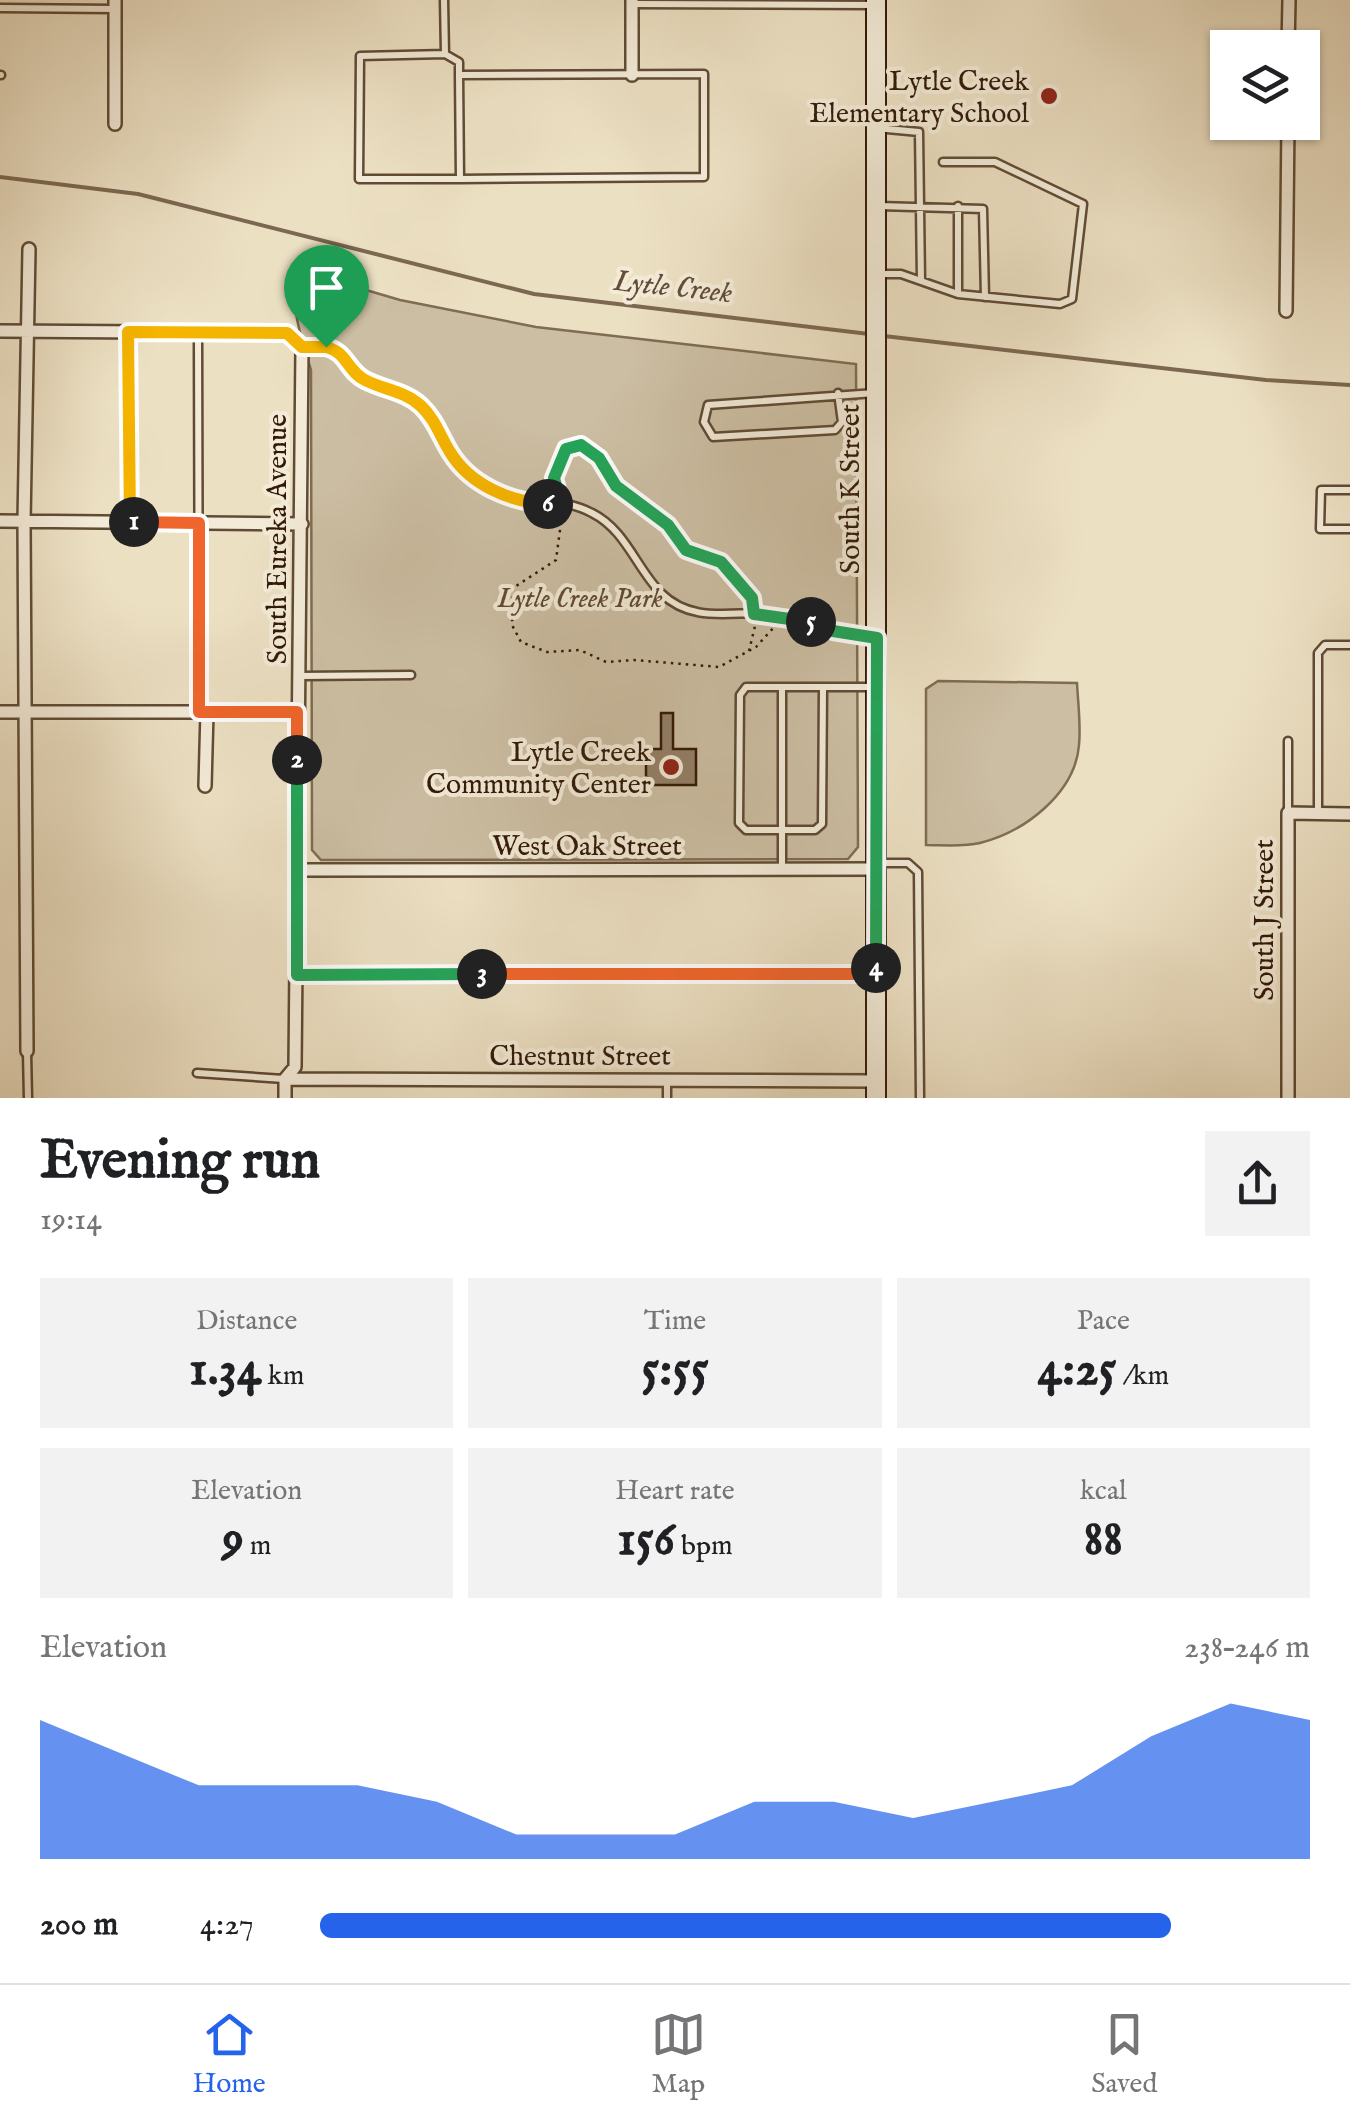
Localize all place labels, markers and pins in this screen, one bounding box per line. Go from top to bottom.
place label: Lytle Creek Elementary School [809,65,1030,132]
marker: Lytle Creek Elementary School [1038,85,1060,107]
pin [284,245,369,348]
pin: 6 [523,479,573,529]
pin: 1 [109,497,159,547]
pin: 5 [786,597,836,647]
pin: 2 [272,735,322,785]
place label: Lytle Creek Community Center [426,736,652,803]
marker: Lytle Creek Community Center [660,756,682,778]
pin: 4 [851,943,901,993]
pin: 3 [457,949,507,999]

